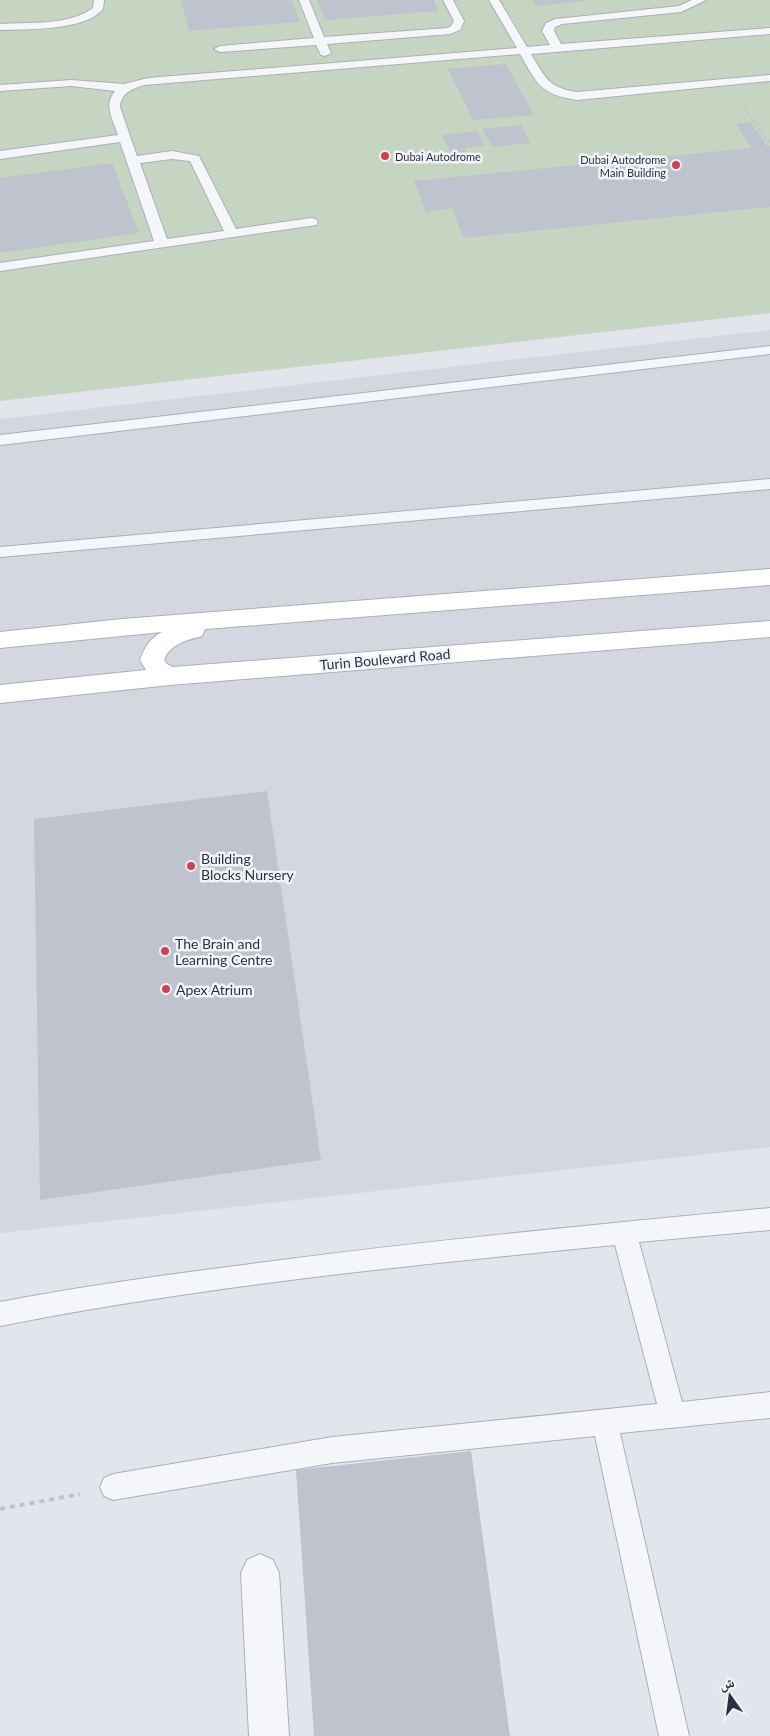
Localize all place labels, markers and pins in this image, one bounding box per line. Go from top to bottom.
marker: Dubai Autodrome [379,150,391,162]
place label: Dubai Autodrome [395,150,481,163]
place label: Dubai Autodrome Main Building [580,153,666,179]
marker: Dubai Autodrome Main Building [670,159,682,171]
place label: Building Blocks Nursery [201,850,295,883]
marker: Building Blocks Nursery [185,860,197,872]
place label: The Brain and Learning Centre [175,935,273,968]
marker: The Brain and Learning Centre [159,945,171,957]
place label: Apex Atrium [176,981,253,998]
marker: Apex Atrium [160,983,172,995]

